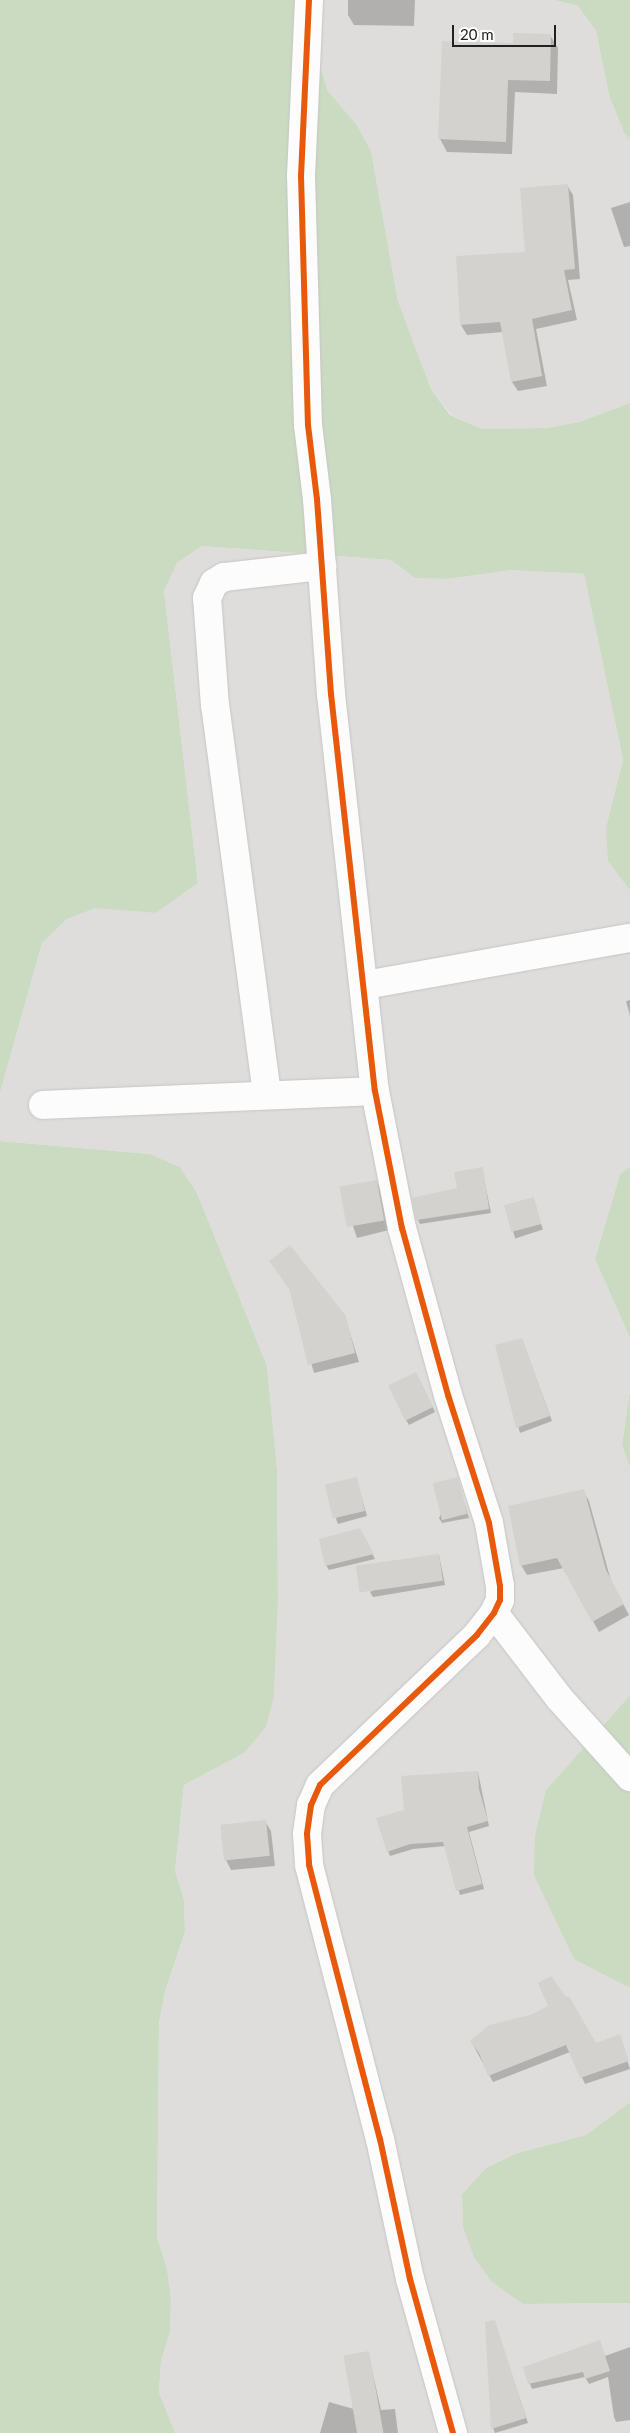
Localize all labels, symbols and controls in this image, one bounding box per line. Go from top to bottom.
scale bar [455,15,559,47]
text: 20 m [460,25,494,43]

